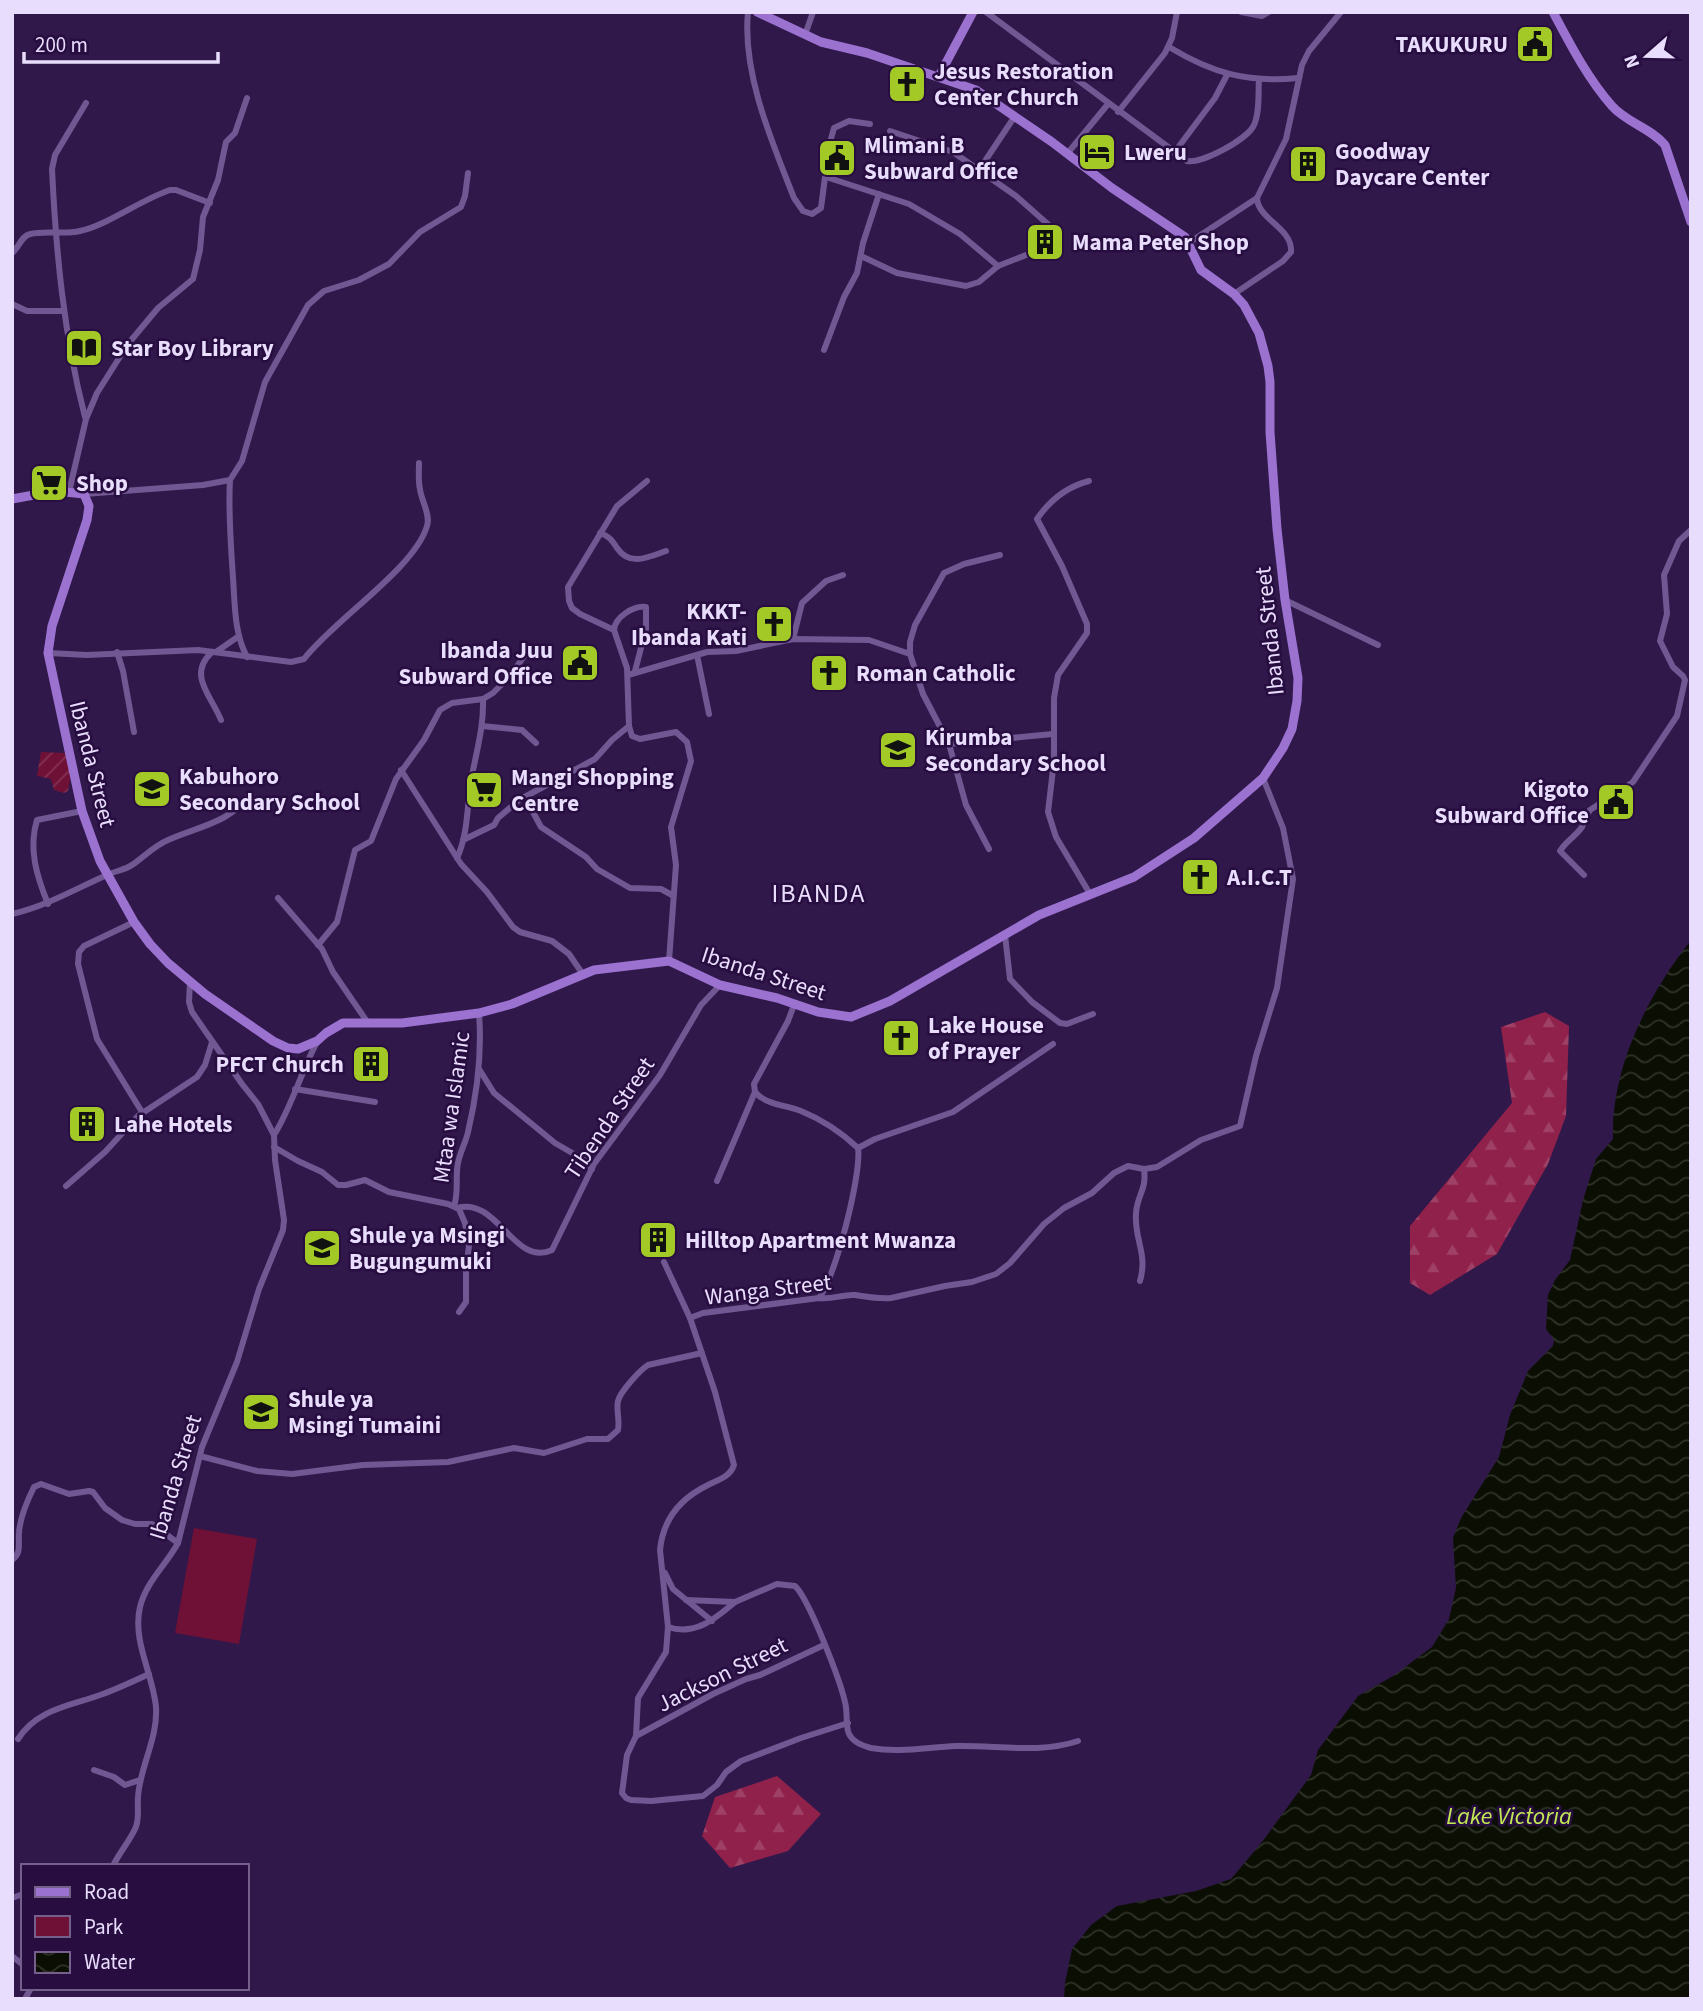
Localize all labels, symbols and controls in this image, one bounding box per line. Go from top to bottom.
scale bar [24,21,219,65]
north arrow [1612,21,1682,91]
public building icon: TAKUKURU [1514,23,1556,65]
place label: TAKUKURU [1396,28,1508,61]
text: 200 m [35,30,88,60]
text: N [1618,51,1647,72]
place label: Jesus Restoration Center Church [934,55,1114,114]
church icon: Jesus Restoration Center Church [886,63,928,105]
place label: Mlimani B Subward Office [864,129,1019,188]
hotel icon: Lweru [1076,131,1118,173]
place label: Goodway Daycare Center [1335,135,1490,194]
place label: Lweru [1124,136,1187,169]
public building icon: Mlimani B Subward Office [816,137,858,179]
building icon: Goodway Daycare Center [1287,143,1329,185]
building icon: Mama Peter Shop [1024,221,1066,263]
place label: Mama Peter Shop [1072,226,1249,259]
library icon: Star Boy Library [63,327,105,369]
place label: Star Boy Library [111,332,274,365]
supermarket icon: Shop [28,462,70,504]
place label: Shop [76,467,128,500]
street label: Ibanda Street [1246,565,1293,697]
place label: KKKT- Ibanda Kati [631,595,747,654]
church icon: KKKT- Ibanda Kati [753,603,795,645]
place label: Ibanda Juu Subward Office [398,634,553,693]
public building icon: Ibanda Juu Subward Office [559,642,601,684]
church icon: Roman Catholic [808,652,850,694]
place label: Roman Catholic [856,657,1016,690]
street label: Ibanda Street [61,697,124,831]
place label: Kirumba Secondary School [925,721,1106,780]
school or university icon: Kirumba Secondary School [877,729,919,771]
place label: Kabuhoro Secondary School [179,760,360,819]
place label: Mangi Shopping Centre [511,761,674,820]
school or university icon: Kabuhoro Secondary School [131,768,173,810]
supermarket icon: Mangi Shopping Centre [463,769,505,811]
place label: Kigoto Subward Office [1434,773,1589,832]
public building icon: Kigoto Subward Office [1595,781,1637,823]
church icon: A.I.C.T [1179,856,1221,898]
place label: A.I.C.T [1226,861,1292,894]
district label: IBANDA [772,875,866,912]
street label: Ibanda Street [697,938,831,1009]
place label: Lake House of Prayer [928,1009,1044,1068]
church icon: Lake House of Prayer [880,1017,922,1059]
street label: Mtaa wa Islamic [425,1029,478,1185]
building icon: PFCT Church [350,1043,392,1085]
place label: PFCT Church [216,1048,344,1081]
street label: Tibenda Street [556,1050,663,1186]
building icon: Lahe Hotels [66,1103,108,1145]
place label: Lahe Hotels [114,1108,232,1141]
place label: Shule ya Msingi Bugungumuki [349,1219,505,1278]
building icon: Hilltop Apartment Mwanza [637,1219,679,1261]
place label: Hilltop Apartment Mwanza [685,1224,956,1257]
school or university icon: Shule ya Msingi Bugungumuki [301,1227,343,1269]
street label: Wanga Street [703,1265,833,1314]
place label: Shule ya Msingi Tumaini [288,1383,441,1442]
school or university icon: Shule ya Msingi Tumaini [240,1391,282,1433]
street label: Ibanda Street [141,1410,210,1544]
street label: Jackson Street [651,1629,793,1720]
water label: Lake Victoria [1446,1799,1572,1834]
legend [21,1864,248,1990]
text: Road [84,1877,129,1907]
text: Park [84,1912,124,1942]
text: Water [84,1947,136,1977]

